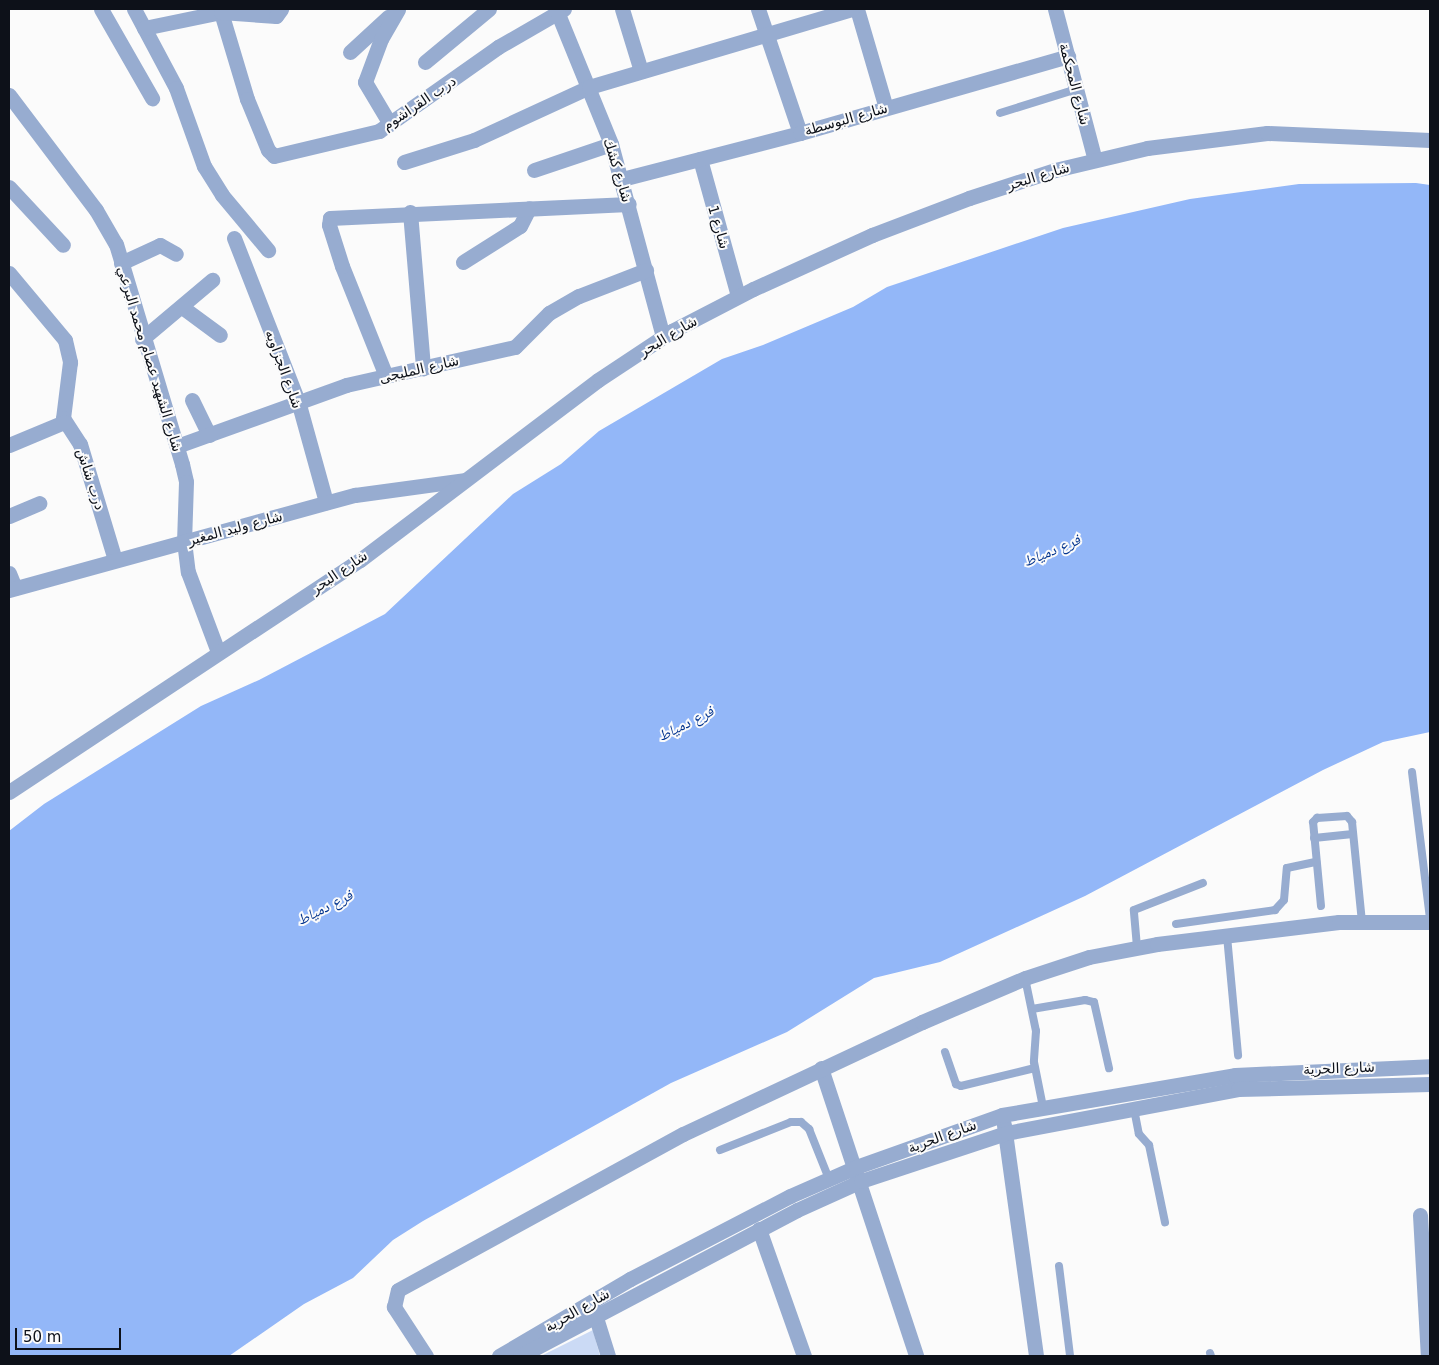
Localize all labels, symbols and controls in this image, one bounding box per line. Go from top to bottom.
street label: شارع المحكمة [1056,41,1094,127]
street label: درب القراشوم [379,72,459,134]
street label: شارع البوسطة [802,99,890,139]
street label: شارع كشك [600,136,636,204]
street label: شارع البحر [1005,159,1071,193]
street label: شارع 1 [705,203,733,251]
street label: شارع الشهيد عصام محمد البرعي [114,264,186,454]
street label: شارع البحر [636,312,700,360]
street label: شارع الجزاويه [262,327,306,411]
street label: شارع المليجى [377,352,461,386]
street label: درب شاش [73,446,109,512]
street label: شارع وليد المغير [186,507,284,549]
water label: فرع دمياط [1021,531,1083,571]
street label: شارع البحر [307,547,371,597]
water label: فرع دمياط [655,702,717,746]
water label: فرع دمياط [294,886,356,930]
street label: شارع الحرية [1303,1058,1375,1078]
street label: شارع الحرية [905,1116,979,1156]
street label: شارع الحرية [542,1285,612,1335]
scale bar [18,1318,124,1350]
text: 50 m [23,1328,61,1346]

